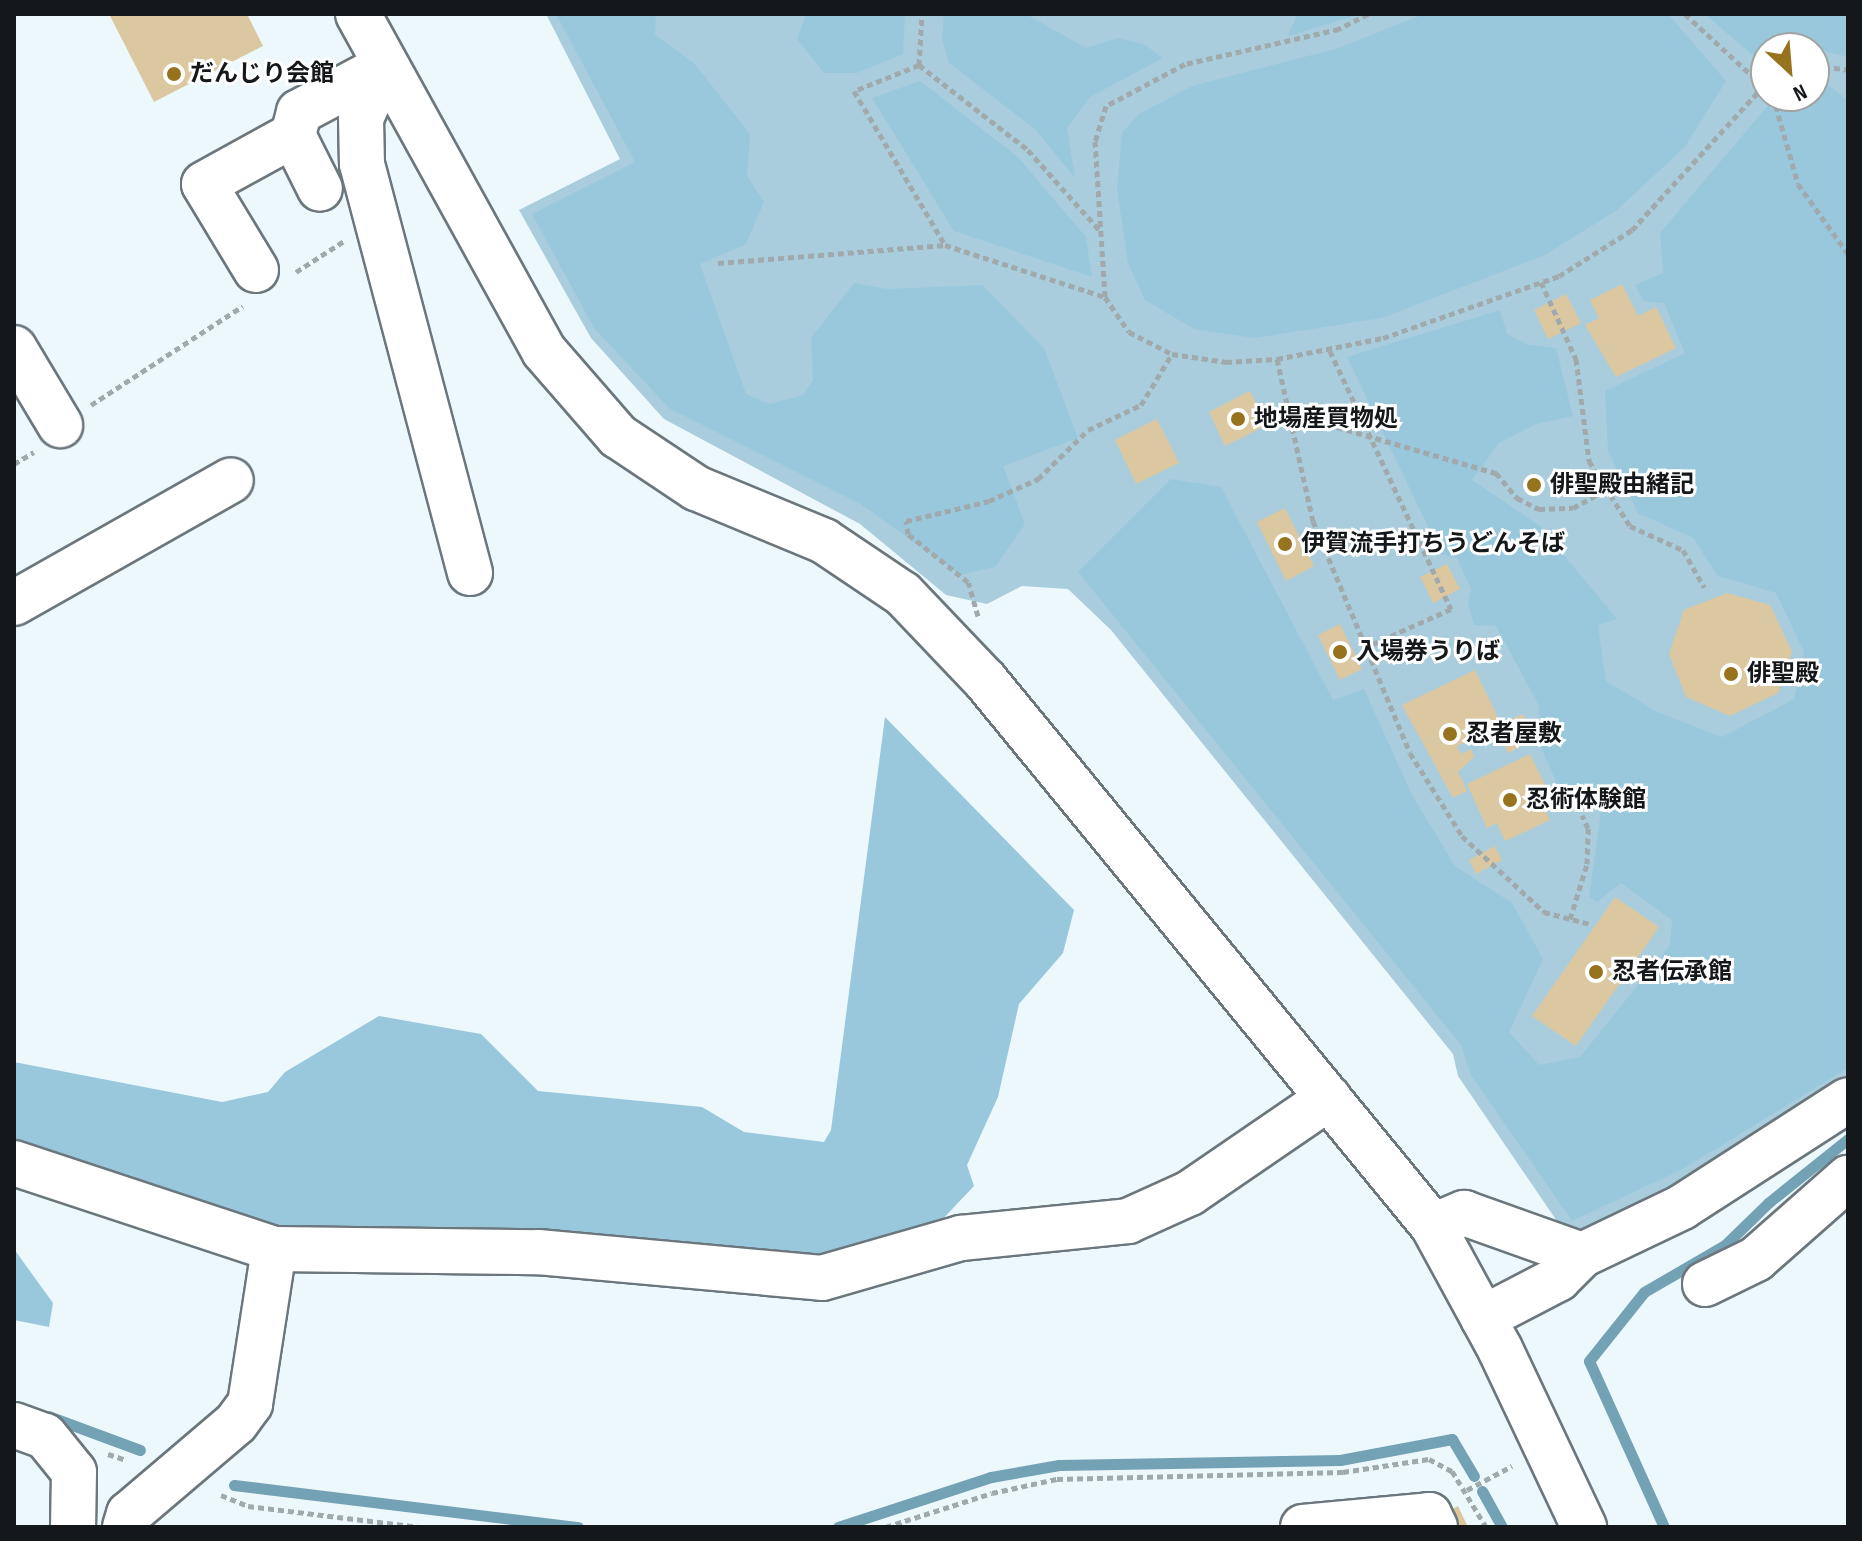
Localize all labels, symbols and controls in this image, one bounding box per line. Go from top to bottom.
north arrow [1750,32,1830,112]
place label: だんじり会館 [190,60,334,88]
marker: だんじり会館 [165,65,183,83]
text: N [1789,78,1811,107]
place label: 地場産買物処 [1254,405,1398,433]
marker: 地場産買物処 [1229,410,1247,428]
place label: 俳聖殿由緒記 [1550,471,1694,499]
marker: 俳聖殿由緒記 [1525,476,1543,494]
place label: 伊賀流手打ちうどんそば [1301,530,1565,558]
marker: 伊賀流手打ちうどんそば [1276,535,1294,553]
place label: 入場券うりば [1356,638,1500,666]
marker: 入場券うりば [1331,643,1349,661]
place label: 俳聖殿 [1747,660,1819,688]
marker: 俳聖殿 [1722,665,1740,683]
place label: 忍者屋敷 [1466,720,1562,748]
marker: 忍者屋敷 [1441,725,1459,743]
place label: 忍術体験館 [1526,786,1646,814]
marker: 忍術体験館 [1501,791,1519,809]
place label: 忍者伝承館 [1612,958,1732,986]
marker: 忍者伝承館 [1587,963,1605,981]

